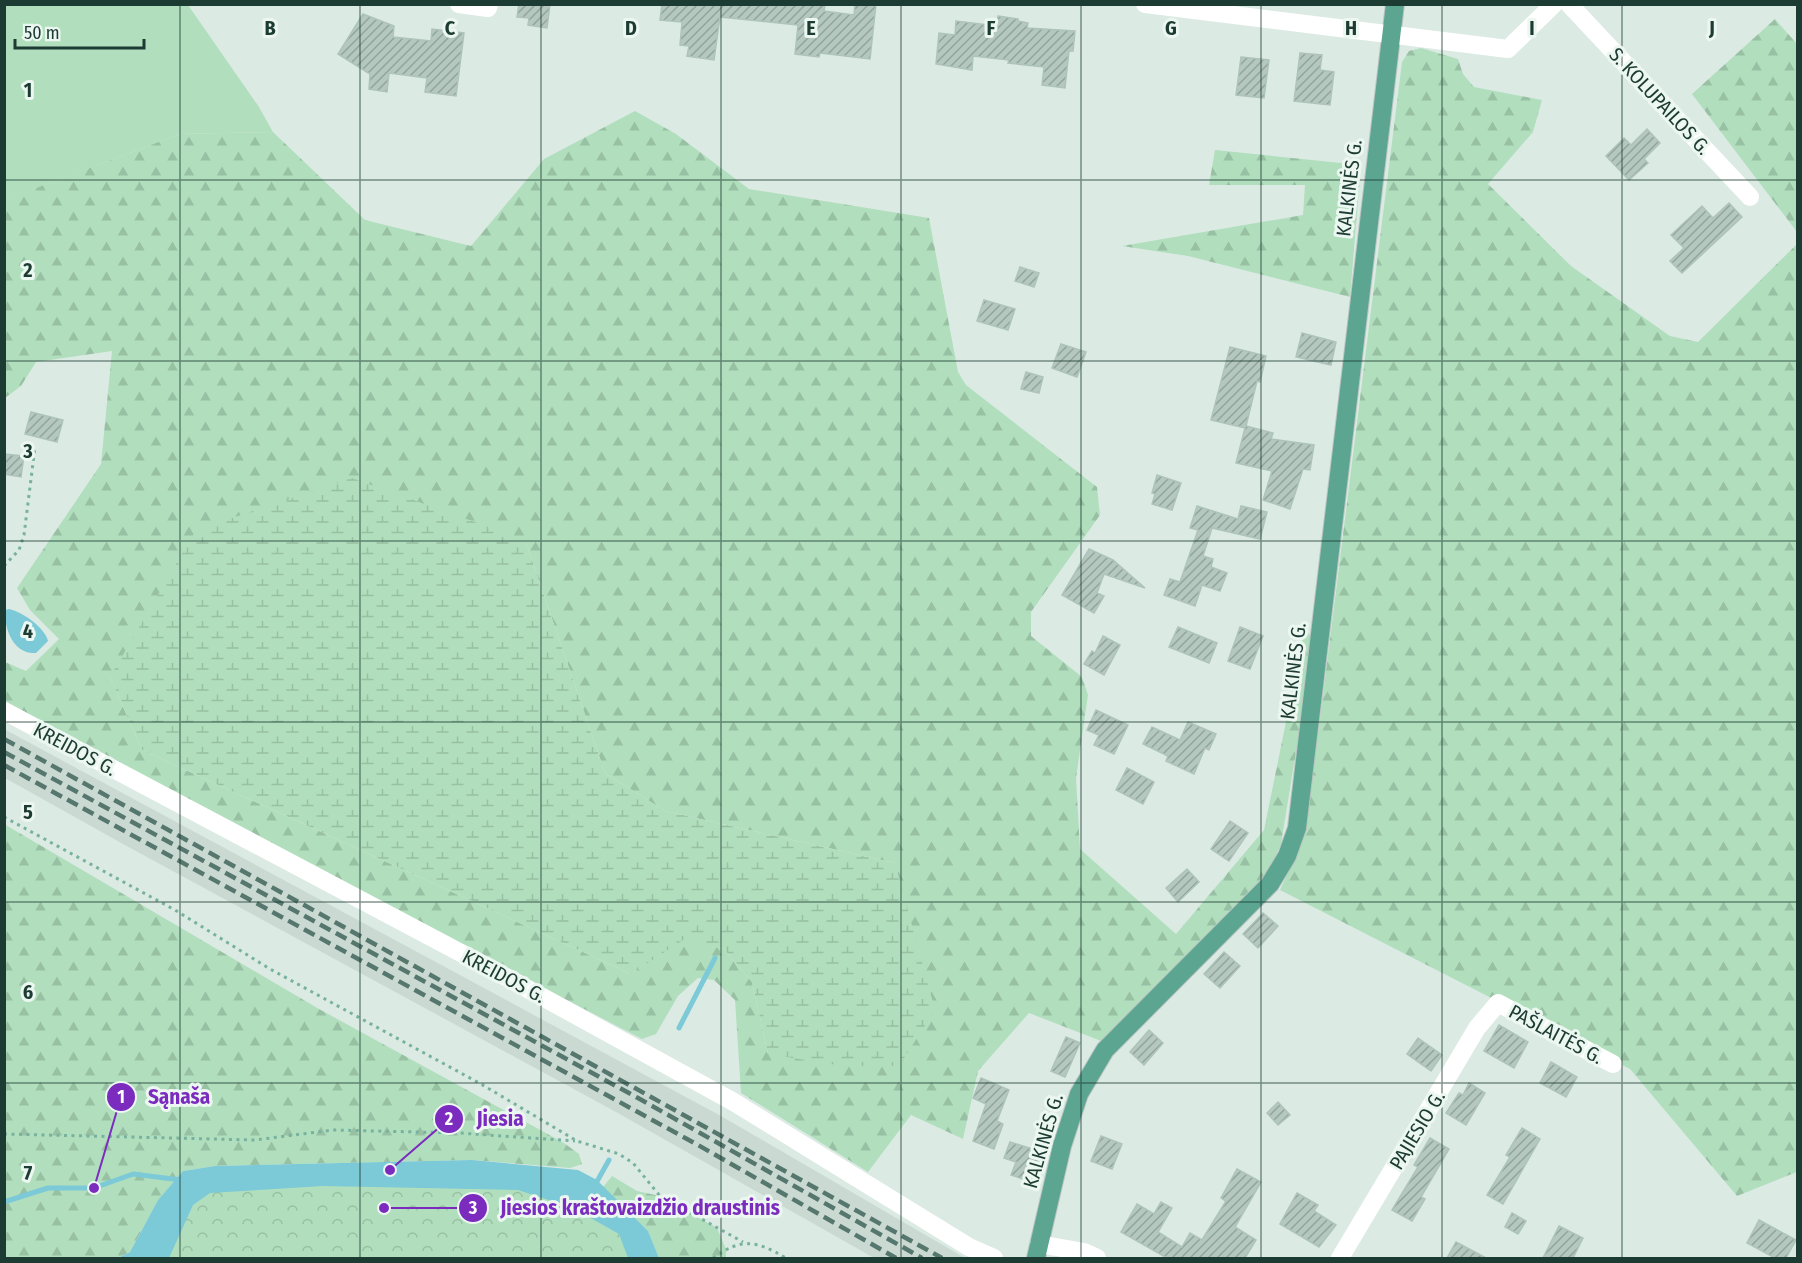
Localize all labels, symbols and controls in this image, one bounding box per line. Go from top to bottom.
scale bar [15,12,144,50]
text: B [264,16,276,40]
text: C [445,16,456,40]
text: D [625,16,637,40]
text: E [806,16,816,40]
text: F [987,16,996,40]
text: G [1165,16,1177,40]
text: H [1345,16,1357,40]
text: I [1529,16,1535,40]
text: J [1708,16,1715,40]
text: 50 m [24,22,60,44]
street label: S. KOLUPAILOS G. [1604,42,1716,160]
text: 1 [24,78,32,102]
street label: KALKINĖS G. [1331,138,1367,238]
text: 2 [22,258,33,282]
text: 3 [22,439,33,463]
text: 4 [23,619,33,643]
street label: KALKINĖS G. [1275,621,1311,721]
street label: KREIDOS G. [29,717,121,781]
text: 5 [23,800,33,824]
street label: KREIDOS G. [458,944,550,1008]
text: 6 [23,980,33,1004]
street label: PAŠLAITĖS G. [1505,999,1607,1069]
callout: Sąnaša [106,1077,222,1116]
text: Sąnaša [148,1084,210,1110]
text: 1 [117,1086,125,1108]
street label: PAJIESIO G. [1384,1086,1450,1174]
street label: KALKINĖS G. [1018,1091,1068,1191]
callout: Jiesia [434,1100,536,1139]
text: Jiesia [475,1106,524,1132]
text: 2 [444,1108,453,1130]
text: 7 [24,1161,33,1185]
callout: Jiesios kraštovaizdžio draustinis [458,1189,792,1228]
text: Jiesios kraštovaizdžio draustinis [499,1195,780,1221]
text: 3 [468,1197,478,1219]

